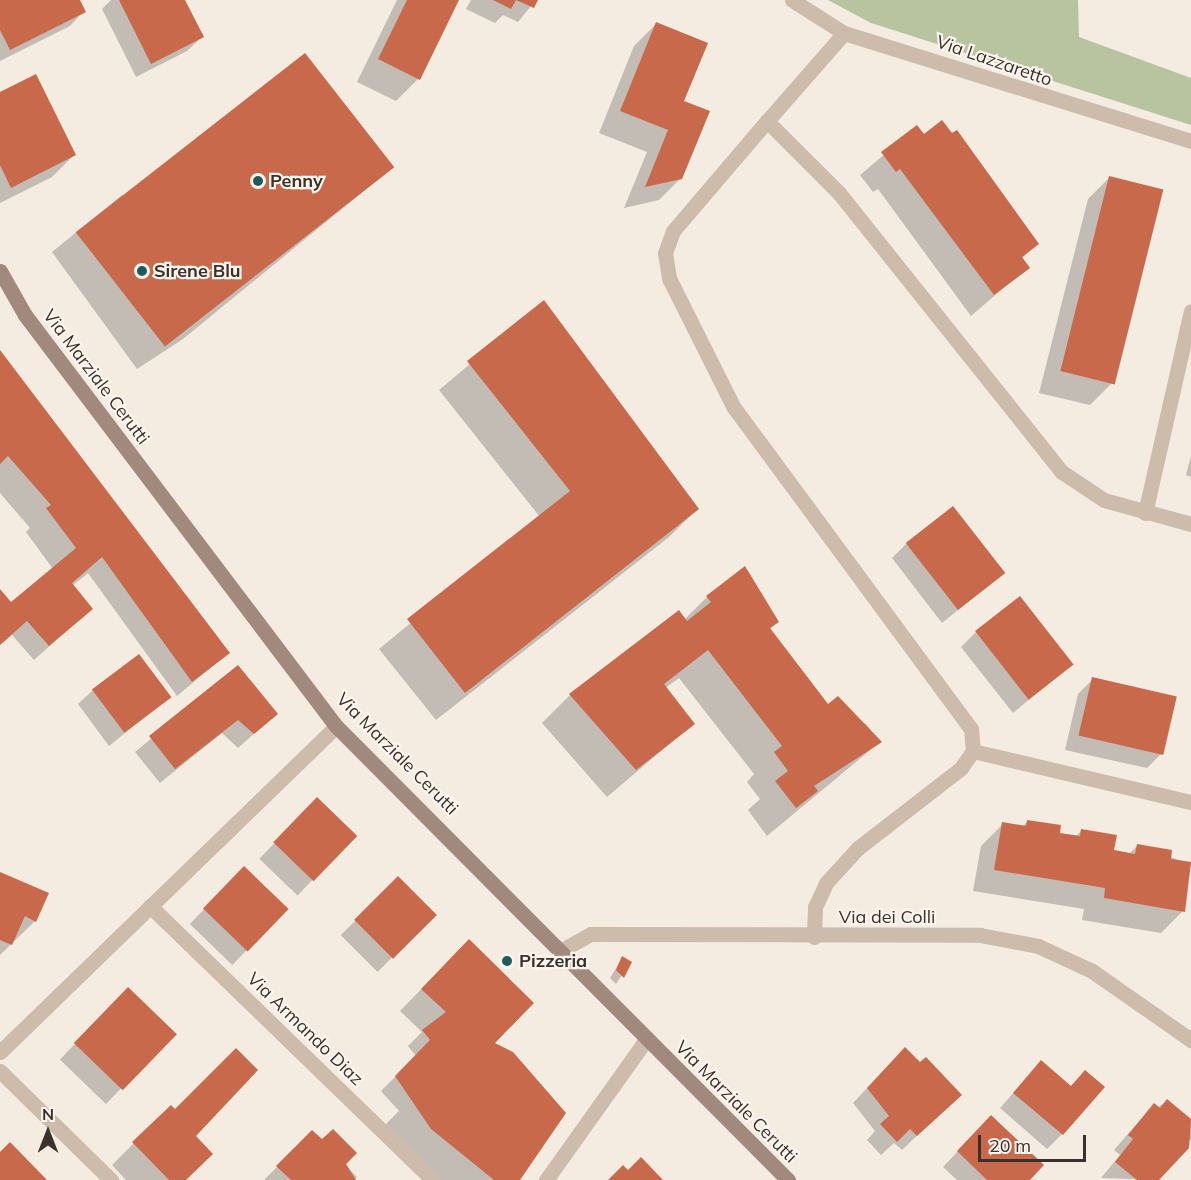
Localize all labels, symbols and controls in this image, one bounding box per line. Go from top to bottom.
street label: Via Lazzaretto [933,31,1055,91]
place label: Penny [270,170,323,192]
marker: Penny [251,174,265,188]
place label: Sirene Blu [154,260,241,282]
marker: Sirene Blu [135,264,149,278]
street label: Via Marziale Cerutti [38,305,154,449]
street label: Via Marziale Cerutti [332,689,462,819]
street label: Via dei Colli [839,906,935,928]
place label: Pizzeria [519,950,587,972]
marker: Pizzeria [500,954,514,968]
street label: Via Armando Diaz [243,968,367,1090]
street label: Via Marziale Cerutti [671,1037,801,1167]
north arrow [18,1102,78,1162]
text: N [42,1104,54,1124]
scale bar [981,1123,1089,1161]
text: 20 m [989,1134,1031,1157]

